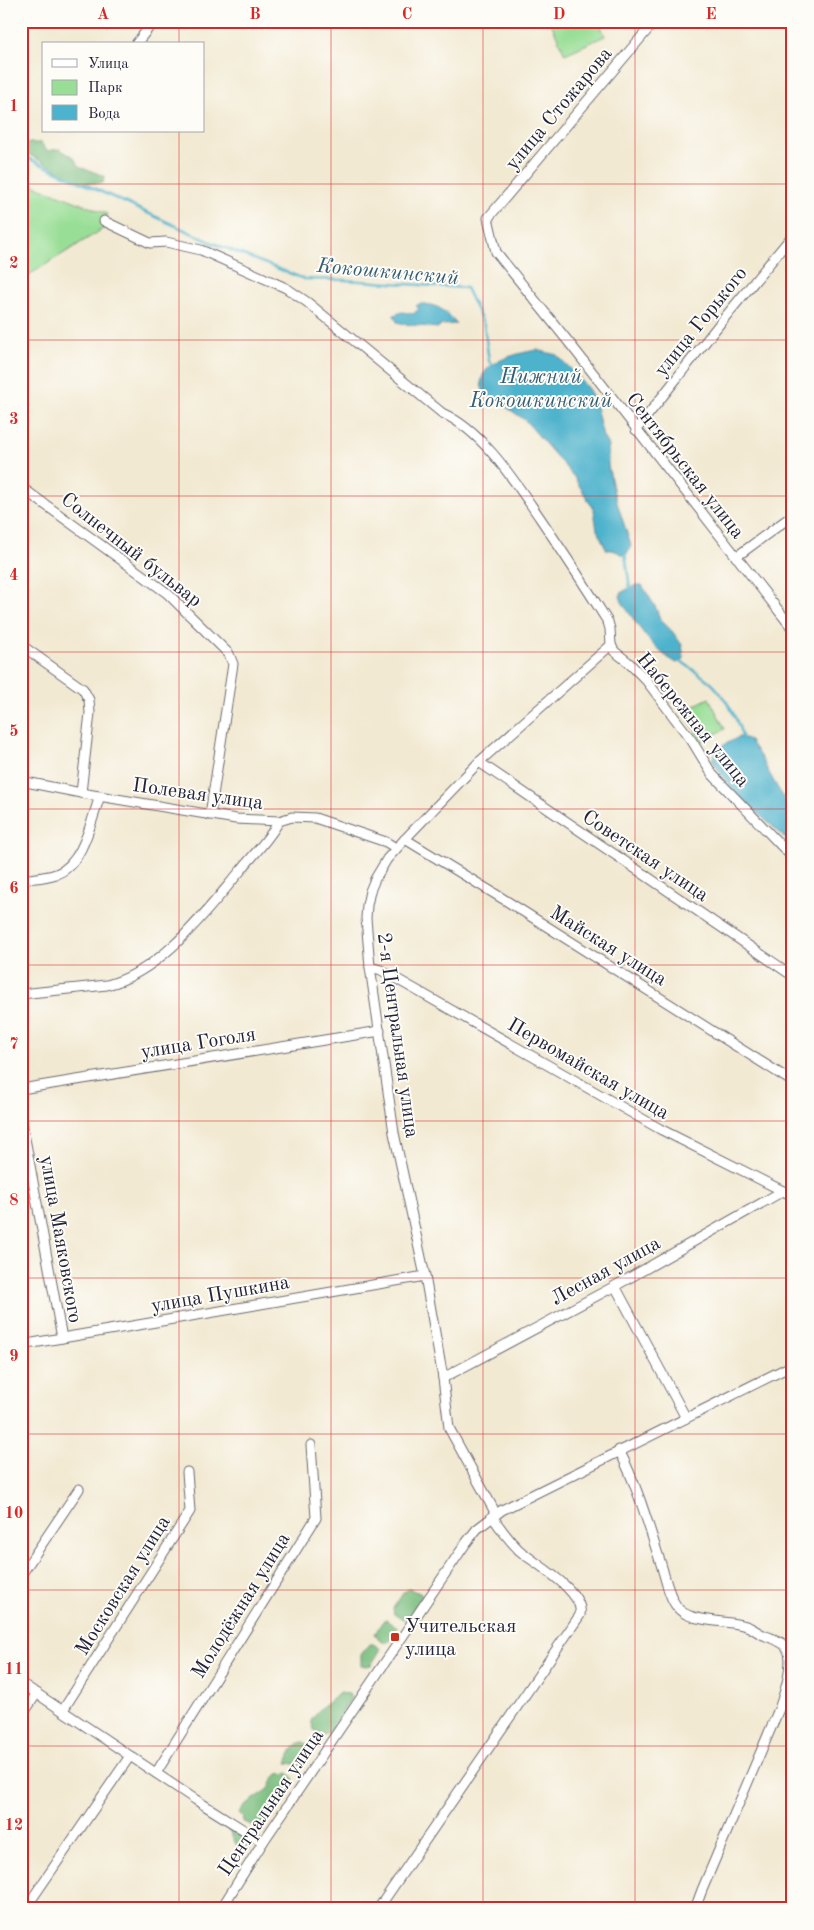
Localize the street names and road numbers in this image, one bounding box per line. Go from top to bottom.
street label: улица Стожарова [503,44,617,175]
street label: улица Горького [651,264,752,381]
street label: Сентябрьская улица [621,390,747,543]
street label: Солнечный бульвар [57,490,205,612]
street label: Набережная улица [632,649,753,791]
street label: Полевая улица [131,776,264,814]
street label: Советская улица [578,807,712,906]
street label: Майская улица [546,903,670,991]
street label: 2-я Центральная улица [373,931,421,1139]
street label: Первомайская улица [504,1015,672,1124]
street label: улица Гоголя [139,1025,257,1063]
street label: улица Маяковского [35,1154,85,1325]
street label: Лесная улица [548,1233,664,1310]
street label: улица Пушкина [150,1273,291,1317]
street label: Московская улица [73,1512,175,1660]
street label: Молодёжная улица [189,1530,295,1682]
street label: Центральная улица [215,1726,328,1880]

